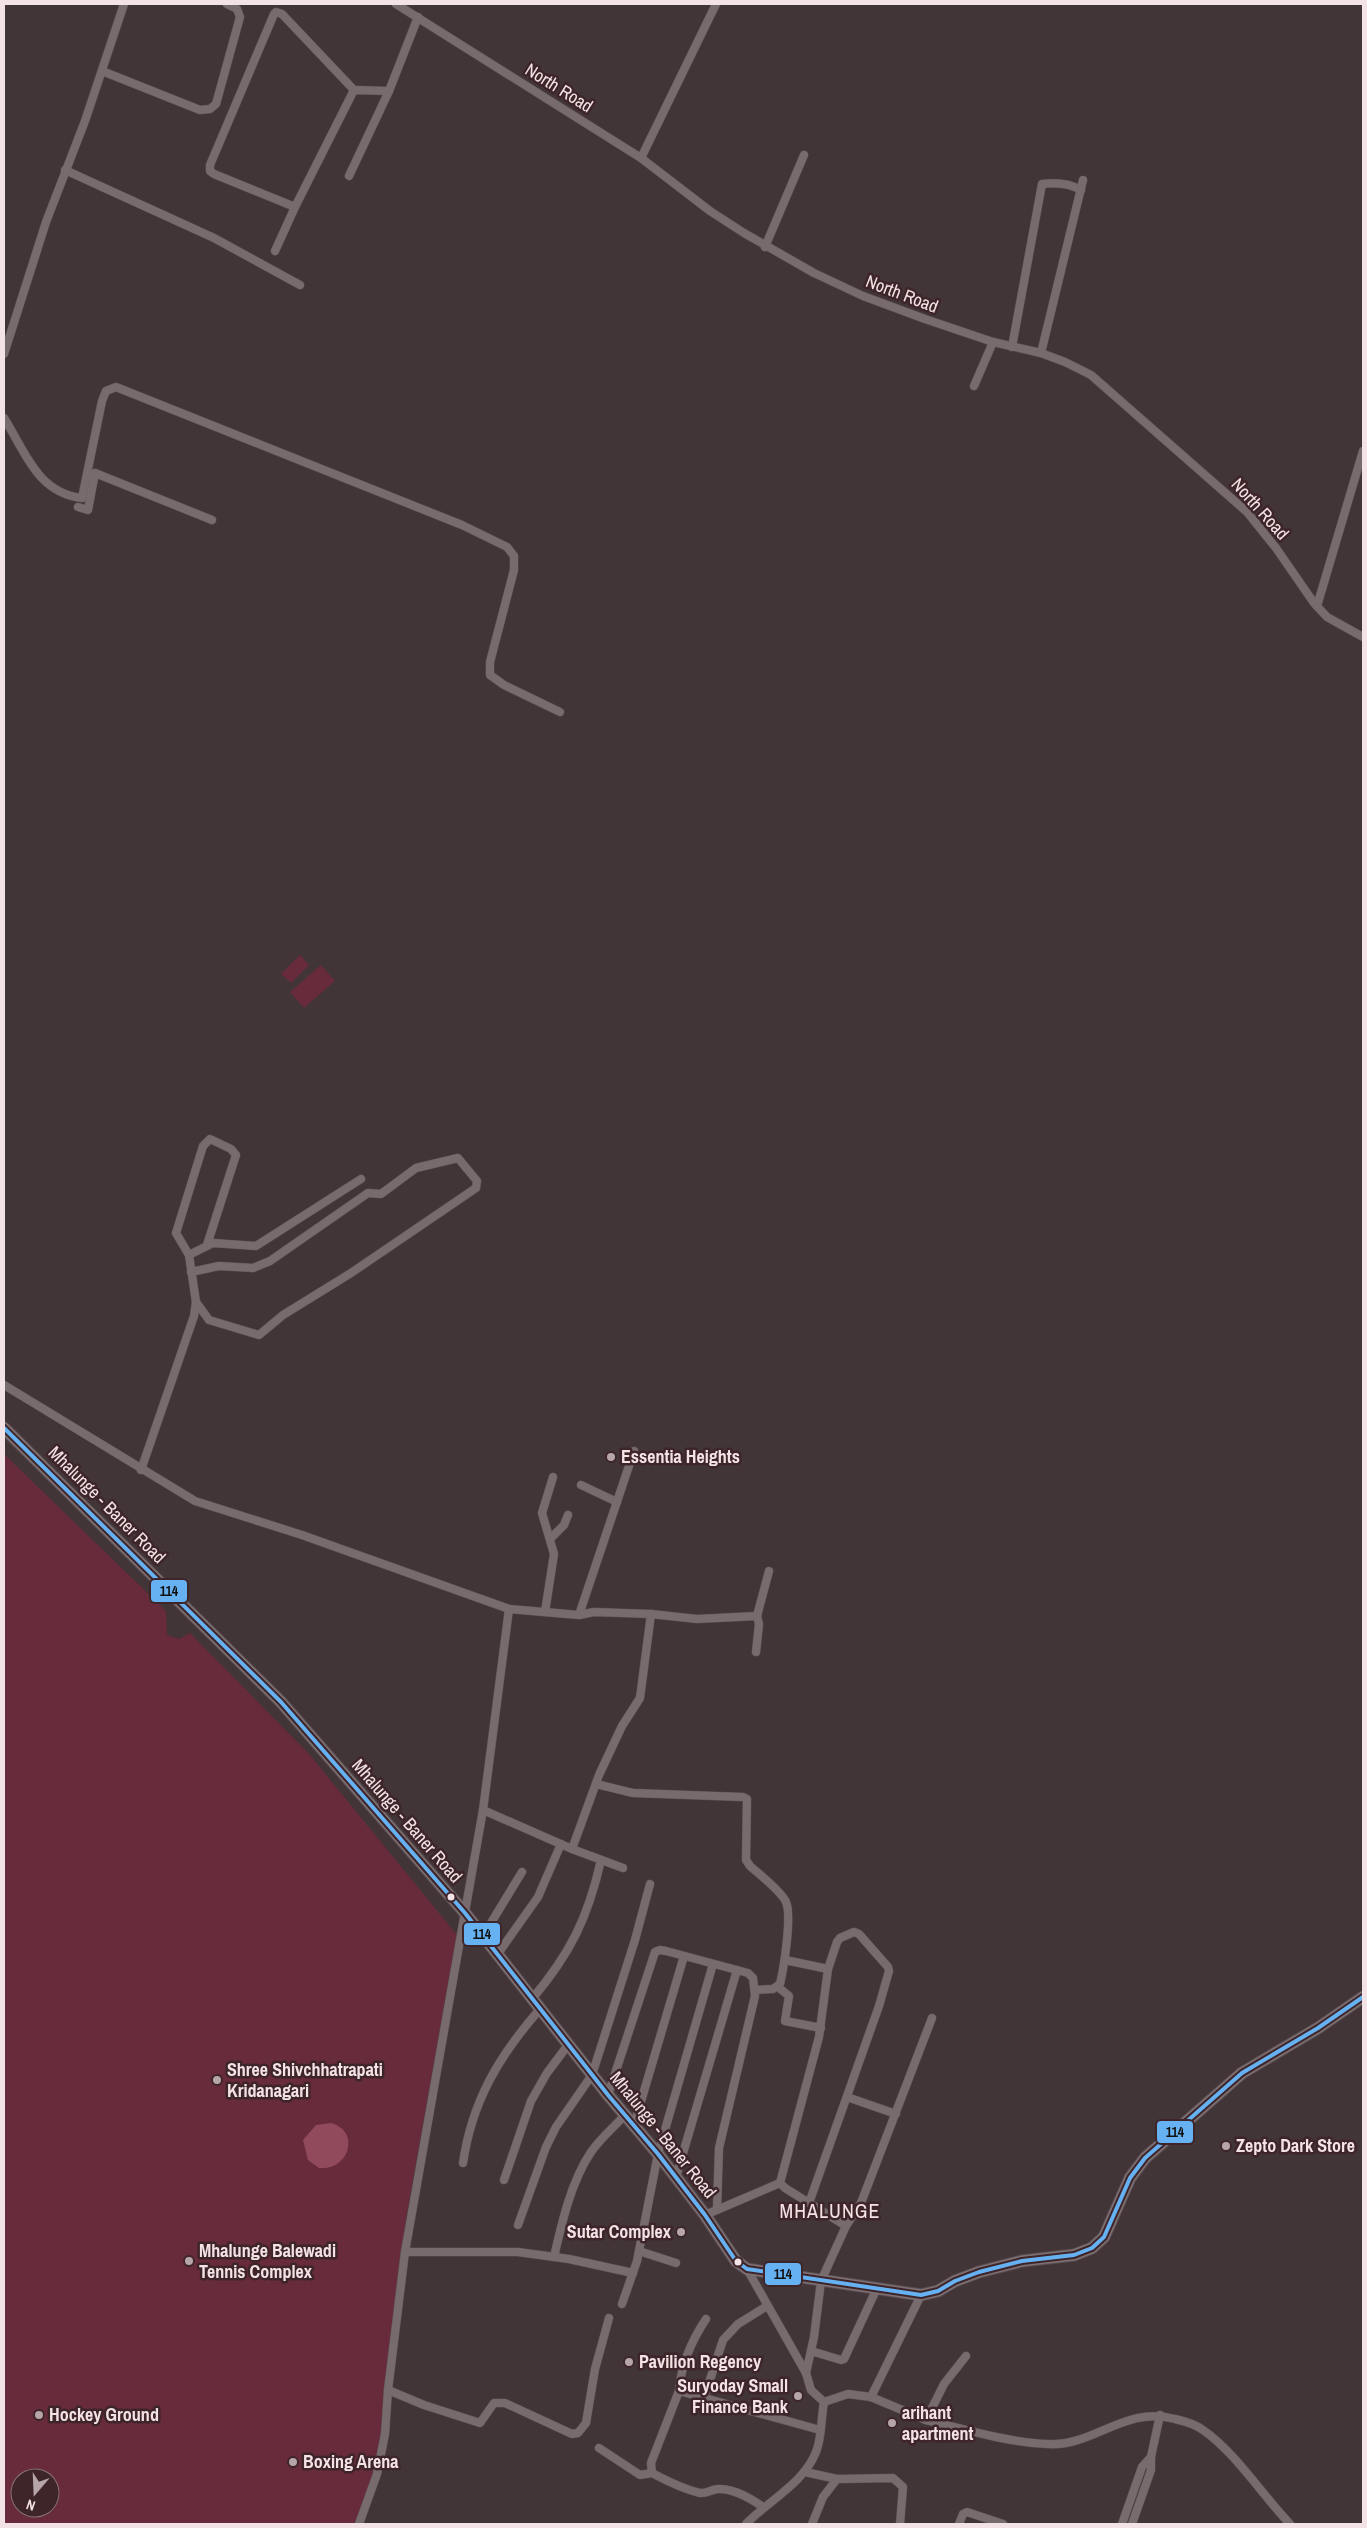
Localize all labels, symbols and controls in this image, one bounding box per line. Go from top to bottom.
street label: North Road [521,57,598,118]
street label: North Road [862,268,942,319]
street label: North Road [1226,472,1295,545]
street label: Mhalunge - Baner Road [43,1440,172,1569]
place label: Essentia Heights [621,1444,740,1469]
marker: Essentia Heights [605,1451,617,1463]
line badge: 114 [150,1579,188,1603]
text: 114 [160,1582,179,1600]
street label: Mhalunge - Baner Road [347,1753,468,1888]
unlabelled marker [446,1892,456,1902]
line badge: 114 [463,1922,501,1946]
text: 114 [473,1925,492,1943]
place label: Shree Shivchhatrapati Kridanagari [227,2057,383,2103]
street label: Mhalunge - Baner Road [604,2066,722,2203]
marker: Shree Shivchhatrapati Kridanagari [211,2074,223,2086]
line badge: 114 [1156,2120,1194,2144]
text: 114 [1166,2123,1185,2141]
place label: Zepto Dark Store [1236,2133,1355,2158]
marker: Zepto Dark Store [1220,2140,1232,2152]
district label: MHALUNGE [780,2197,880,2224]
place label: Sutar Complex [567,2219,672,2244]
marker: Sutar Complex [675,2226,687,2238]
place label: Mhalunge Balewadi Tennis Complex [199,2238,336,2284]
marker: Mhalunge Balewadi Tennis Complex [183,2255,195,2267]
unlabelled marker [733,2257,743,2267]
line badge: 114 [764,2262,802,2286]
text: 114 [774,2265,793,2283]
place label: Pavilion Regency [639,2349,762,2374]
marker: Pavilion Regency [623,2356,635,2368]
place label: Suryoday Small Finance Bank [677,2373,789,2419]
marker: Suryoday Small Finance Bank [792,2390,804,2402]
place label: arihant apartment [902,2400,973,2446]
place label: Hockey Ground [49,2402,159,2427]
marker: Hockey Ground [33,2409,45,2421]
marker: arihant apartment [886,2417,898,2429]
place label: Boxing Arena [303,2449,399,2474]
marker: Boxing Arena [287,2456,299,2468]
north arrow [10,2468,60,2518]
text: N [24,2495,38,2515]

